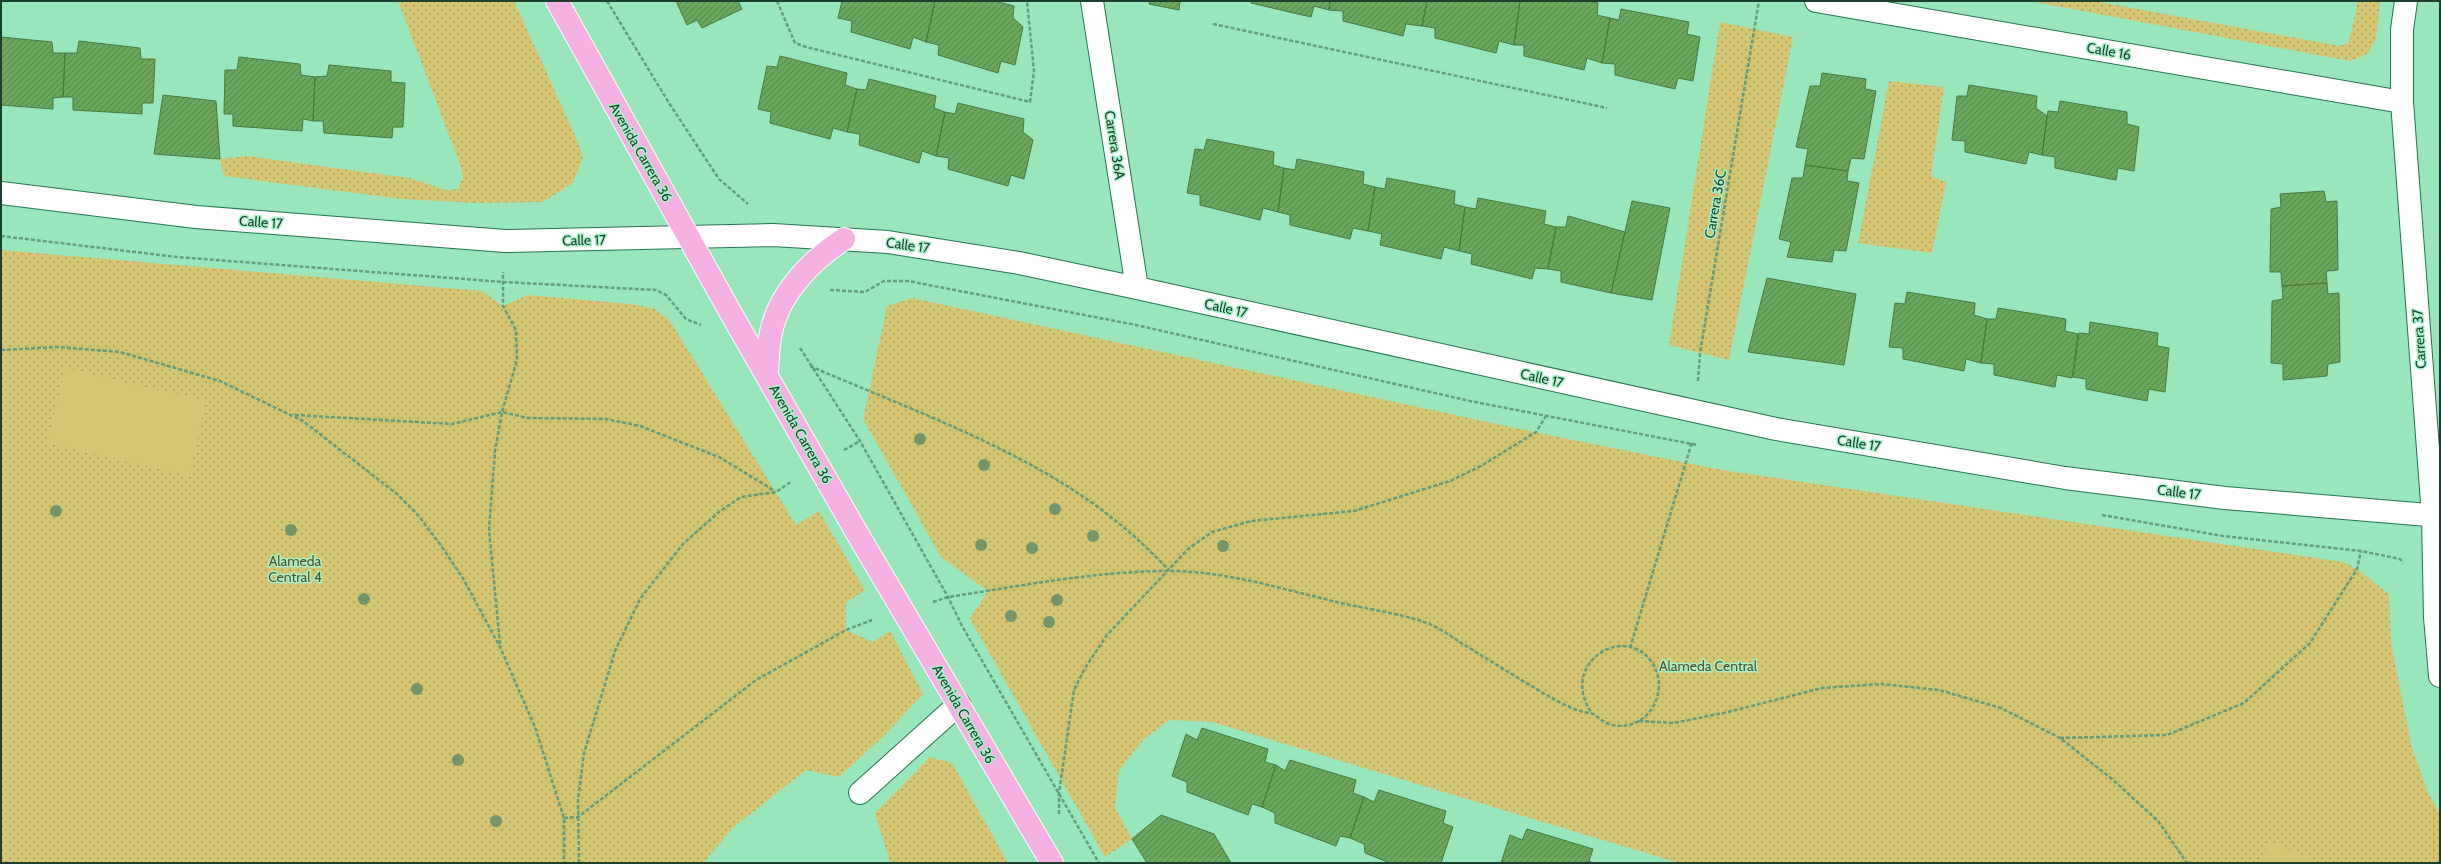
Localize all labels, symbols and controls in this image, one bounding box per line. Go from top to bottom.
street label: Calle 16 [2085,38,2133,64]
street label: Avenida Carrera 36 [605,99,677,205]
street label: Carrera 36A [1101,109,1129,181]
street label: Carrera 36C [1700,168,1730,240]
street label: Calle 17 [239,211,283,233]
street label: Calle 17 [562,231,606,249]
street label: Calle 17 [885,233,931,257]
street label: Calle 17 [1203,294,1249,322]
street label: Carrera 37 [2408,308,2430,370]
street label: Calle 17 [1519,364,1565,392]
street label: Avenida Carrera 36 [765,381,837,487]
street label: Calle 17 [1836,431,1882,455]
street label: Calle 17 [2156,480,2202,504]
park label: Alameda Central 4 [268,552,322,586]
park label: Alameda Central [1659,657,1758,675]
street label: Avenida Carrera 36 [928,661,1000,767]

